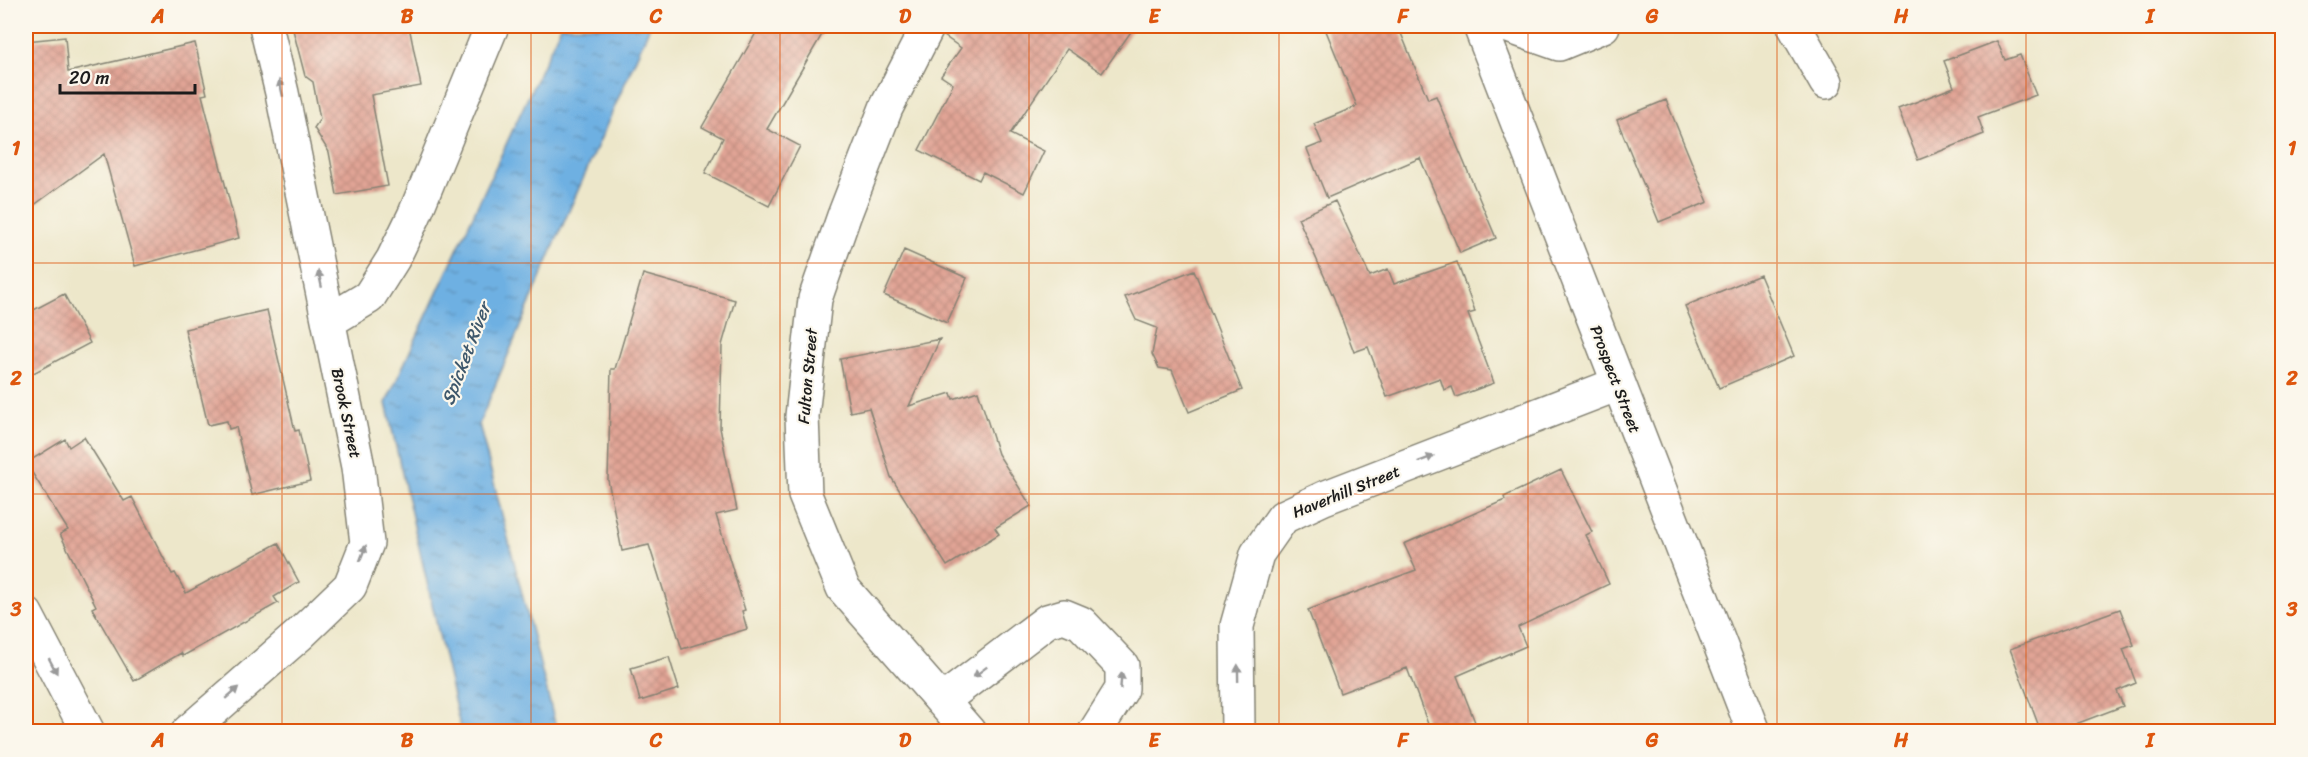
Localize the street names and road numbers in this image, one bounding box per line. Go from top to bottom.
street label: Prospect Street [1582,321,1650,438]
street label: Fulton Street [789,327,826,425]
street label: Brook Street [323,365,370,461]
street label: Haverhill Street [1288,457,1405,526]

